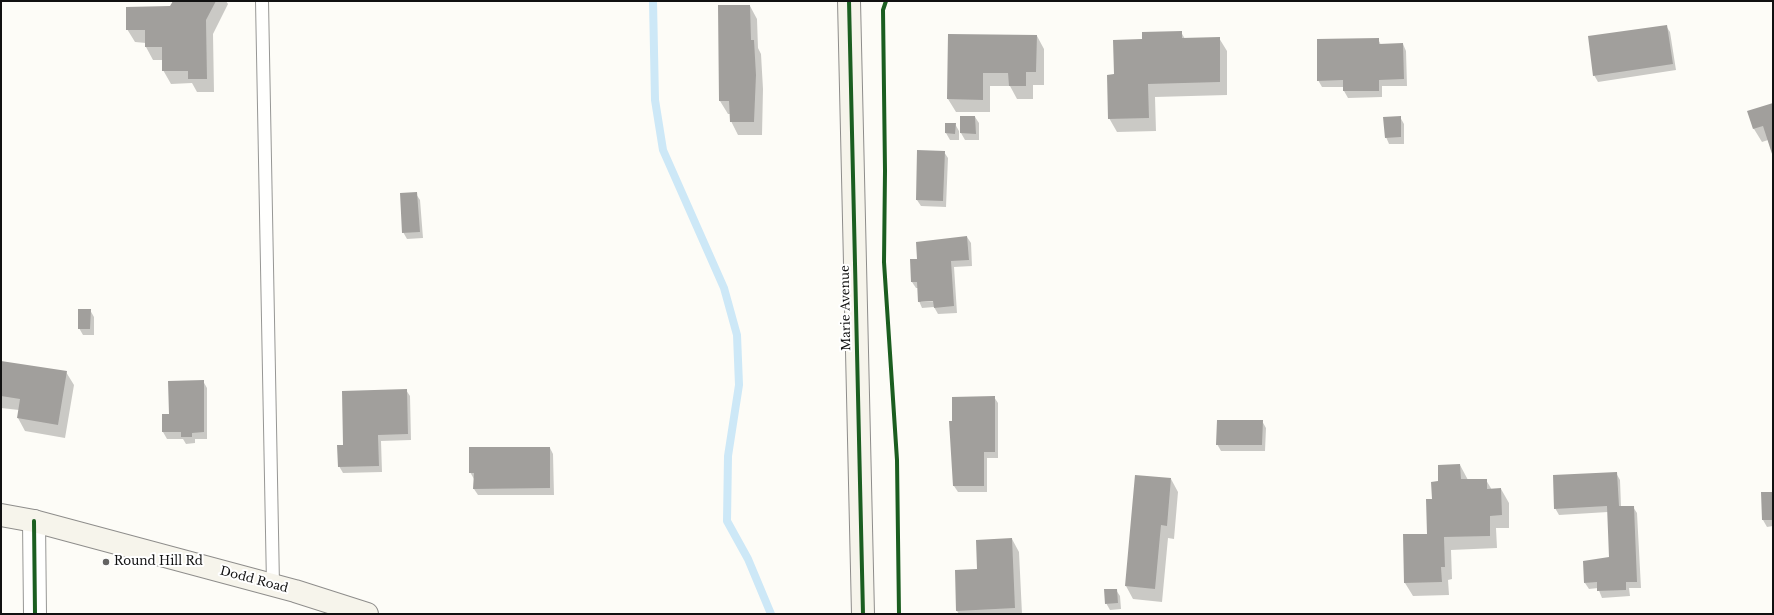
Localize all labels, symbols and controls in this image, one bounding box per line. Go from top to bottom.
street label: Marie Avenue [838,265,854,351]
place label: Round Hill Rd [114,555,203,569]
marker: Round Hill Rd [101,557,111,567]
street label: Dodd Road [218,564,290,596]

